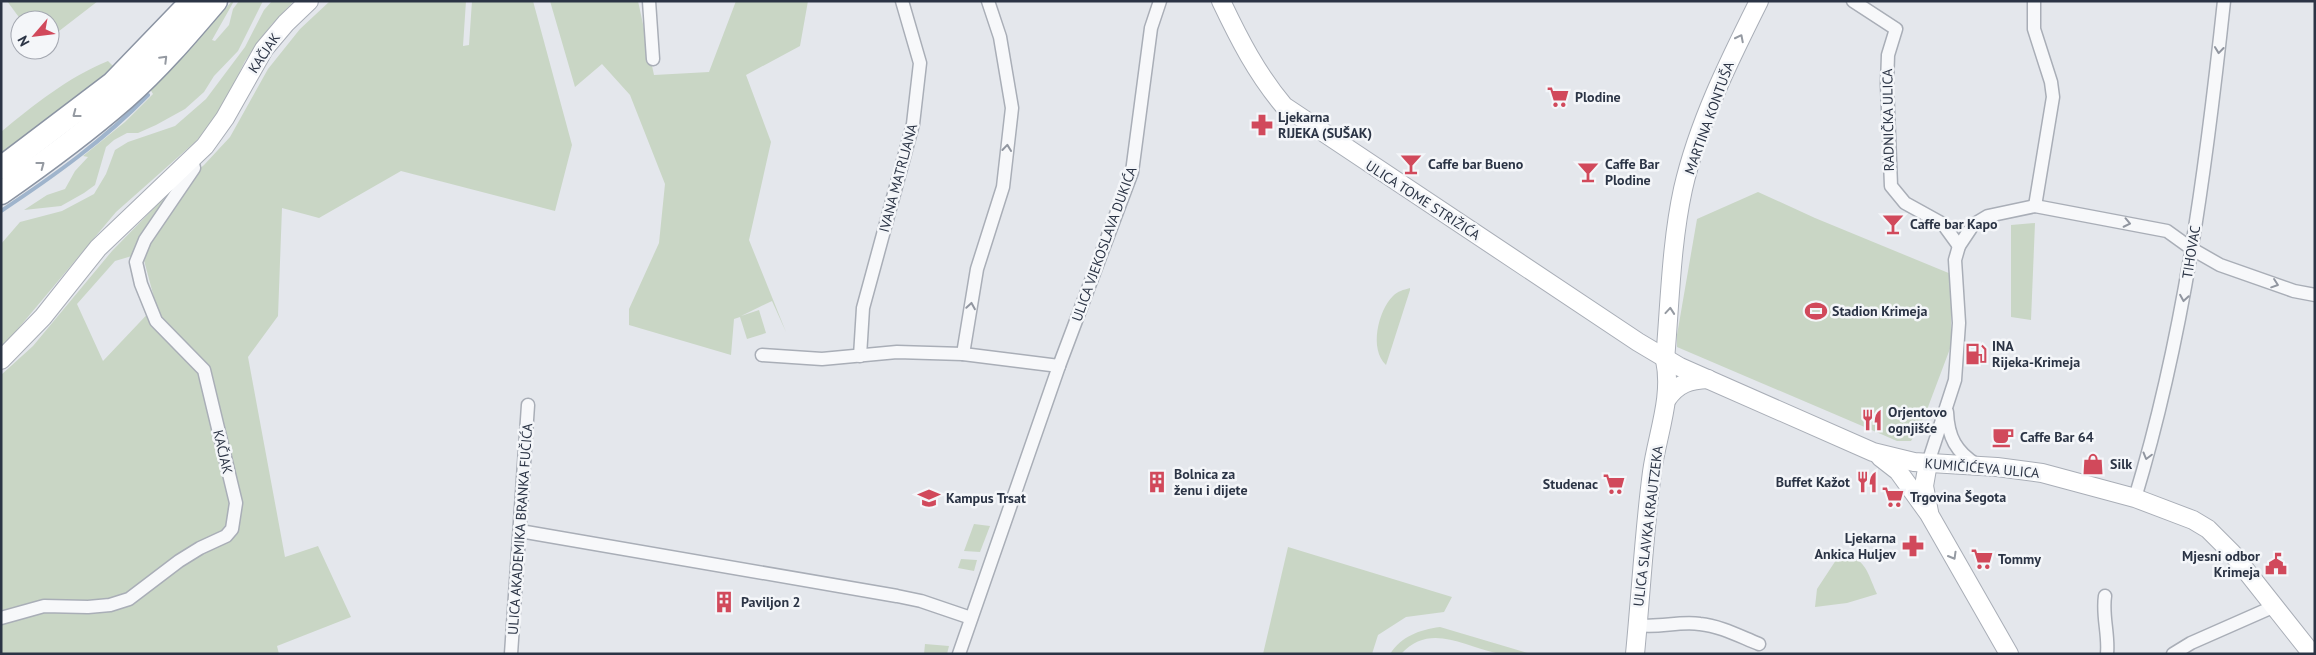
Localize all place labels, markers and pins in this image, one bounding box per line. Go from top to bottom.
supermarket icon: Plodine [1545,84,1571,110]
place label: Plodine [1575,88,1621,106]
place label: Ljekarna RIJEKA (SUŠAK) [1278,108,1372,142]
pharmacy icon: Ljekarna RIJEKA (SUŠAK) [1249,112,1275,138]
bar icon: Caffe bar Bueno [1398,151,1424,177]
place label: Caffe bar Bueno [1428,155,1524,173]
place label: Caffe Bar Plodine [1605,155,1659,189]
bar icon: Caffe Bar Plodine [1575,159,1601,185]
bar icon: Caffe bar Kapo [1880,211,1906,237]
place label: Caffe bar Kapo [1910,215,1998,233]
sports icon: Stadion Krimeja [1803,298,1829,324]
place label: Stadion Krimeja [1832,302,1927,320]
place label: INA Rijeka-Krimeja [1992,337,2080,371]
fuel station icon: INA Rijeka-Krimeja [1963,341,1989,367]
place label: Orjentovo ognjišće [1888,403,1948,437]
restaurant icon: Orjentovo ognjišće [1859,407,1885,433]
cafe icon: Caffe Bar 64 [1990,424,2016,450]
place label: Caffe Bar 64 [2020,428,2094,446]
shop icon: Silk [2080,451,2106,477]
place label: Silk [2110,455,2132,473]
place label: Bolnica za ženu i dijete [1174,465,1248,499]
building icon: Bolnica za ženu i dijete [1144,469,1170,495]
restaurant icon: Buffet Kažot [1854,469,1880,495]
supermarket icon: Studenac [1601,471,1627,497]
place label: Buffet Kažot [1776,473,1850,491]
place label: Studenac [1543,475,1598,493]
supermarket icon: Trgovina Šegota [1880,484,1906,510]
school or university icon: Kampus Trsat [916,485,942,511]
place label: Trgovina Šegota [1910,488,2006,506]
place label: Kampus Trsat [946,489,1026,507]
place label: Ljekarna Ankica Huljev [1815,529,1896,563]
pharmacy icon: Ljekarna Ankica Huljev [1900,533,1926,559]
supermarket icon: Tommy [1969,546,1995,572]
place label: Mjesni odbor Krimeja [2182,547,2260,581]
place label: Tommy [1998,550,2041,568]
public building icon: Mjesni odbor Krimeja [2263,551,2289,577]
building icon: Paviljon 2 [711,589,737,615]
place label: Paviljon 2 [741,593,801,611]

